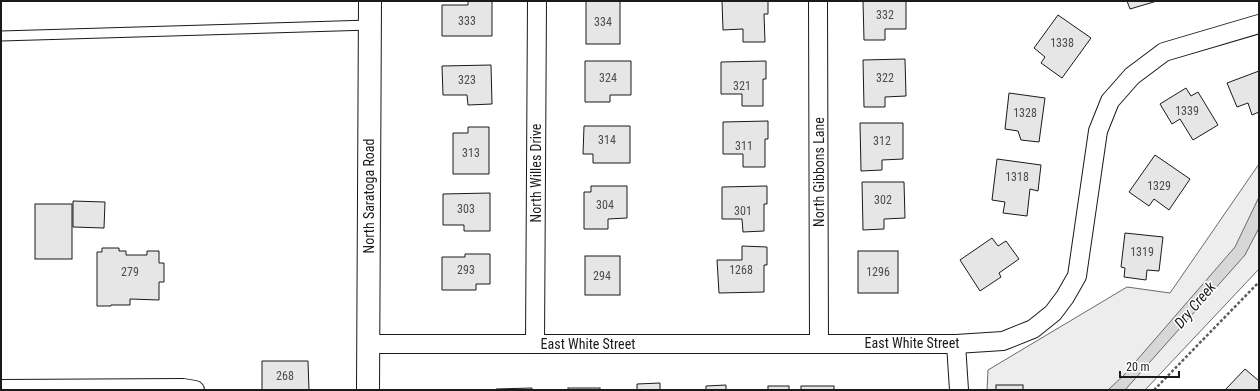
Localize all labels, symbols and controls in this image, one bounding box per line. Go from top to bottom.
house number: 332 [876,8,894,22]
house number: 333 [458,14,476,28]
house number: 334 [594,15,612,29]
house number: 1338 [1050,36,1074,50]
house number: 324 [599,71,617,85]
house number: 322 [876,71,894,85]
house number: 323 [458,73,476,87]
house number: 321 [733,79,751,93]
house number: 1339 [1175,104,1199,118]
house number: 1328 [1013,106,1037,120]
street label: North Gibbons Lane [811,117,827,227]
street label: North Willes Drive [528,123,544,222]
house number: 314 [598,133,616,147]
house number: 312 [873,134,891,148]
street label: North Saratoga Road [361,138,377,254]
house number: 311 [735,139,753,153]
house number: 313 [462,146,480,160]
house number: 1318 [1005,170,1029,184]
house number: 1329 [1147,179,1171,193]
house number: 302 [874,193,892,207]
house number: 304 [596,198,614,212]
house number: 303 [457,202,475,216]
house number: 301 [734,204,752,218]
house number: 1319 [1130,245,1154,259]
house number: 293 [457,263,475,277]
house number: 1268 [729,263,753,277]
house number: 279 [121,265,139,279]
house number: 1296 [866,265,890,279]
house number: 294 [593,269,611,283]
water label: Dry Creek [1170,278,1220,332]
street label: East White Street [865,335,959,351]
street label: East White Street [541,336,635,352]
scale bar [1120,353,1179,379]
text: 20 m [1126,360,1150,374]
house number: 268 [276,369,294,383]

